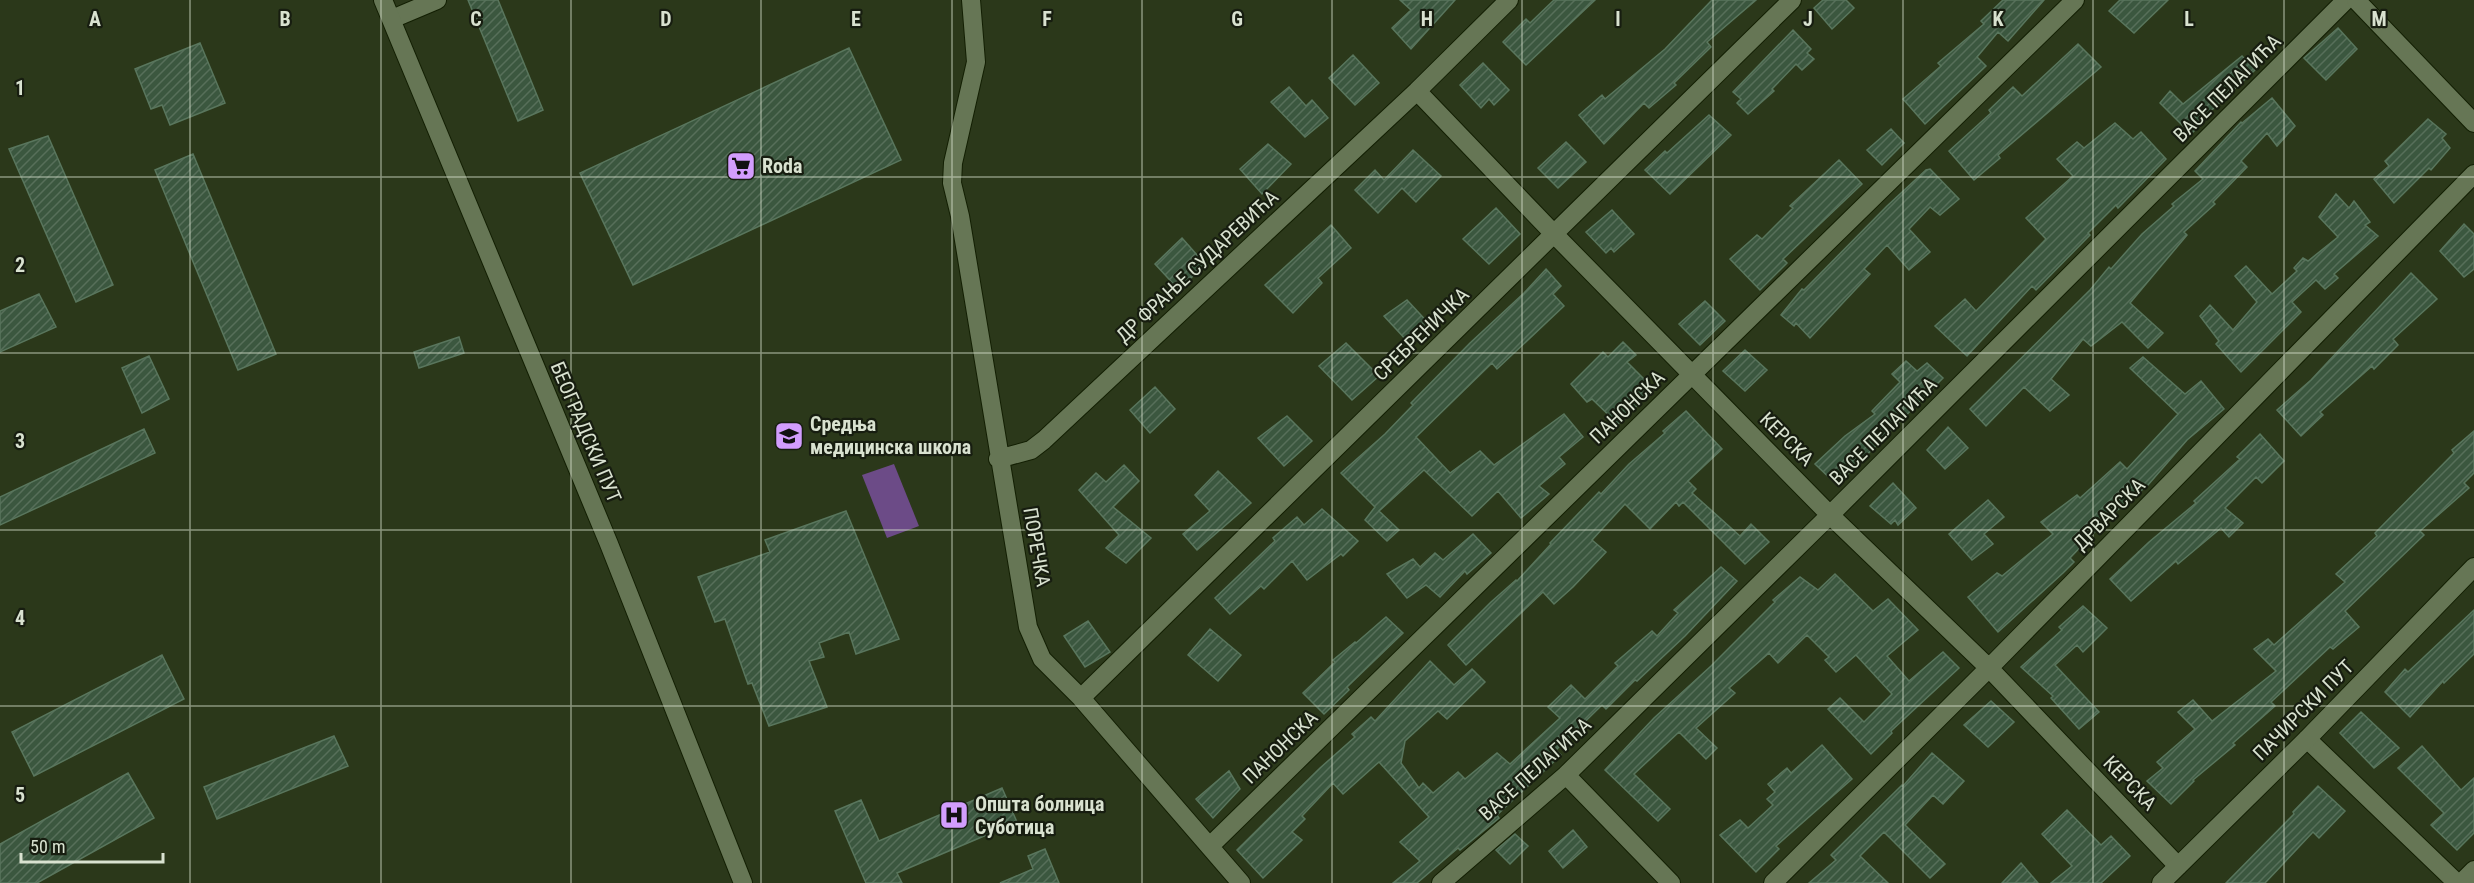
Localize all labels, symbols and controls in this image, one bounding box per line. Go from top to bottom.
text: A [89,7,101,31]
text: B [279,7,291,31]
text: C [470,7,482,31]
text: D [660,7,672,31]
text: E [851,7,861,31]
text: F [1042,7,1052,31]
text: G [1231,7,1243,31]
text: H [1421,7,1433,31]
text: I [1615,7,1621,31]
text: J [1803,7,1813,31]
text: K [1992,7,2004,31]
text: L [2184,7,2194,31]
text: M [2371,7,2387,31]
street label: ВАСЕ ПЕЛАГИЋА [2168,29,2286,147]
text: 1 [15,76,25,100]
supermarket icon: Roda [725,150,757,182]
place label: Roda [762,154,802,178]
street label: ДР ФРАЊЕ СУДАРЕВИЋА [1111,184,1283,347]
text: 2 [15,253,25,277]
street label: СРЕБРЕНИЧКА [1368,282,1474,386]
street label: БЕОГРАДСКИ ПУТ [546,358,626,506]
street label: ПАНОНСКА [1585,365,1670,449]
street label: ВАСЕ ПЕЛАГИЋА [1824,372,1942,490]
street label: КЕРСКА [1755,407,1819,471]
place label: Средња медицинска школа [810,412,971,459]
school or university icon: Средња медицинска школа [773,420,805,452]
text: 3 [15,429,25,453]
street label: ДРВАРСКА [2068,473,2150,555]
street label: ПОРЕЧКА [1018,505,1056,589]
text: 4 [15,606,25,630]
street label: ПАЧИРСКИ ПУТ [2248,655,2358,765]
street label: ПАНОНСКА [1238,705,1323,789]
street label: ВАСЕ ПЕЛАГИЋА [1474,712,1596,825]
street label: КЕРСКА [2098,751,2162,816]
text: 5 [15,783,25,807]
place label: Општа болница Суботица [975,792,1105,839]
hospital icon: Општа болница Суботица [938,799,970,831]
scale bar [21,826,164,864]
text: 50 m [30,836,65,857]

